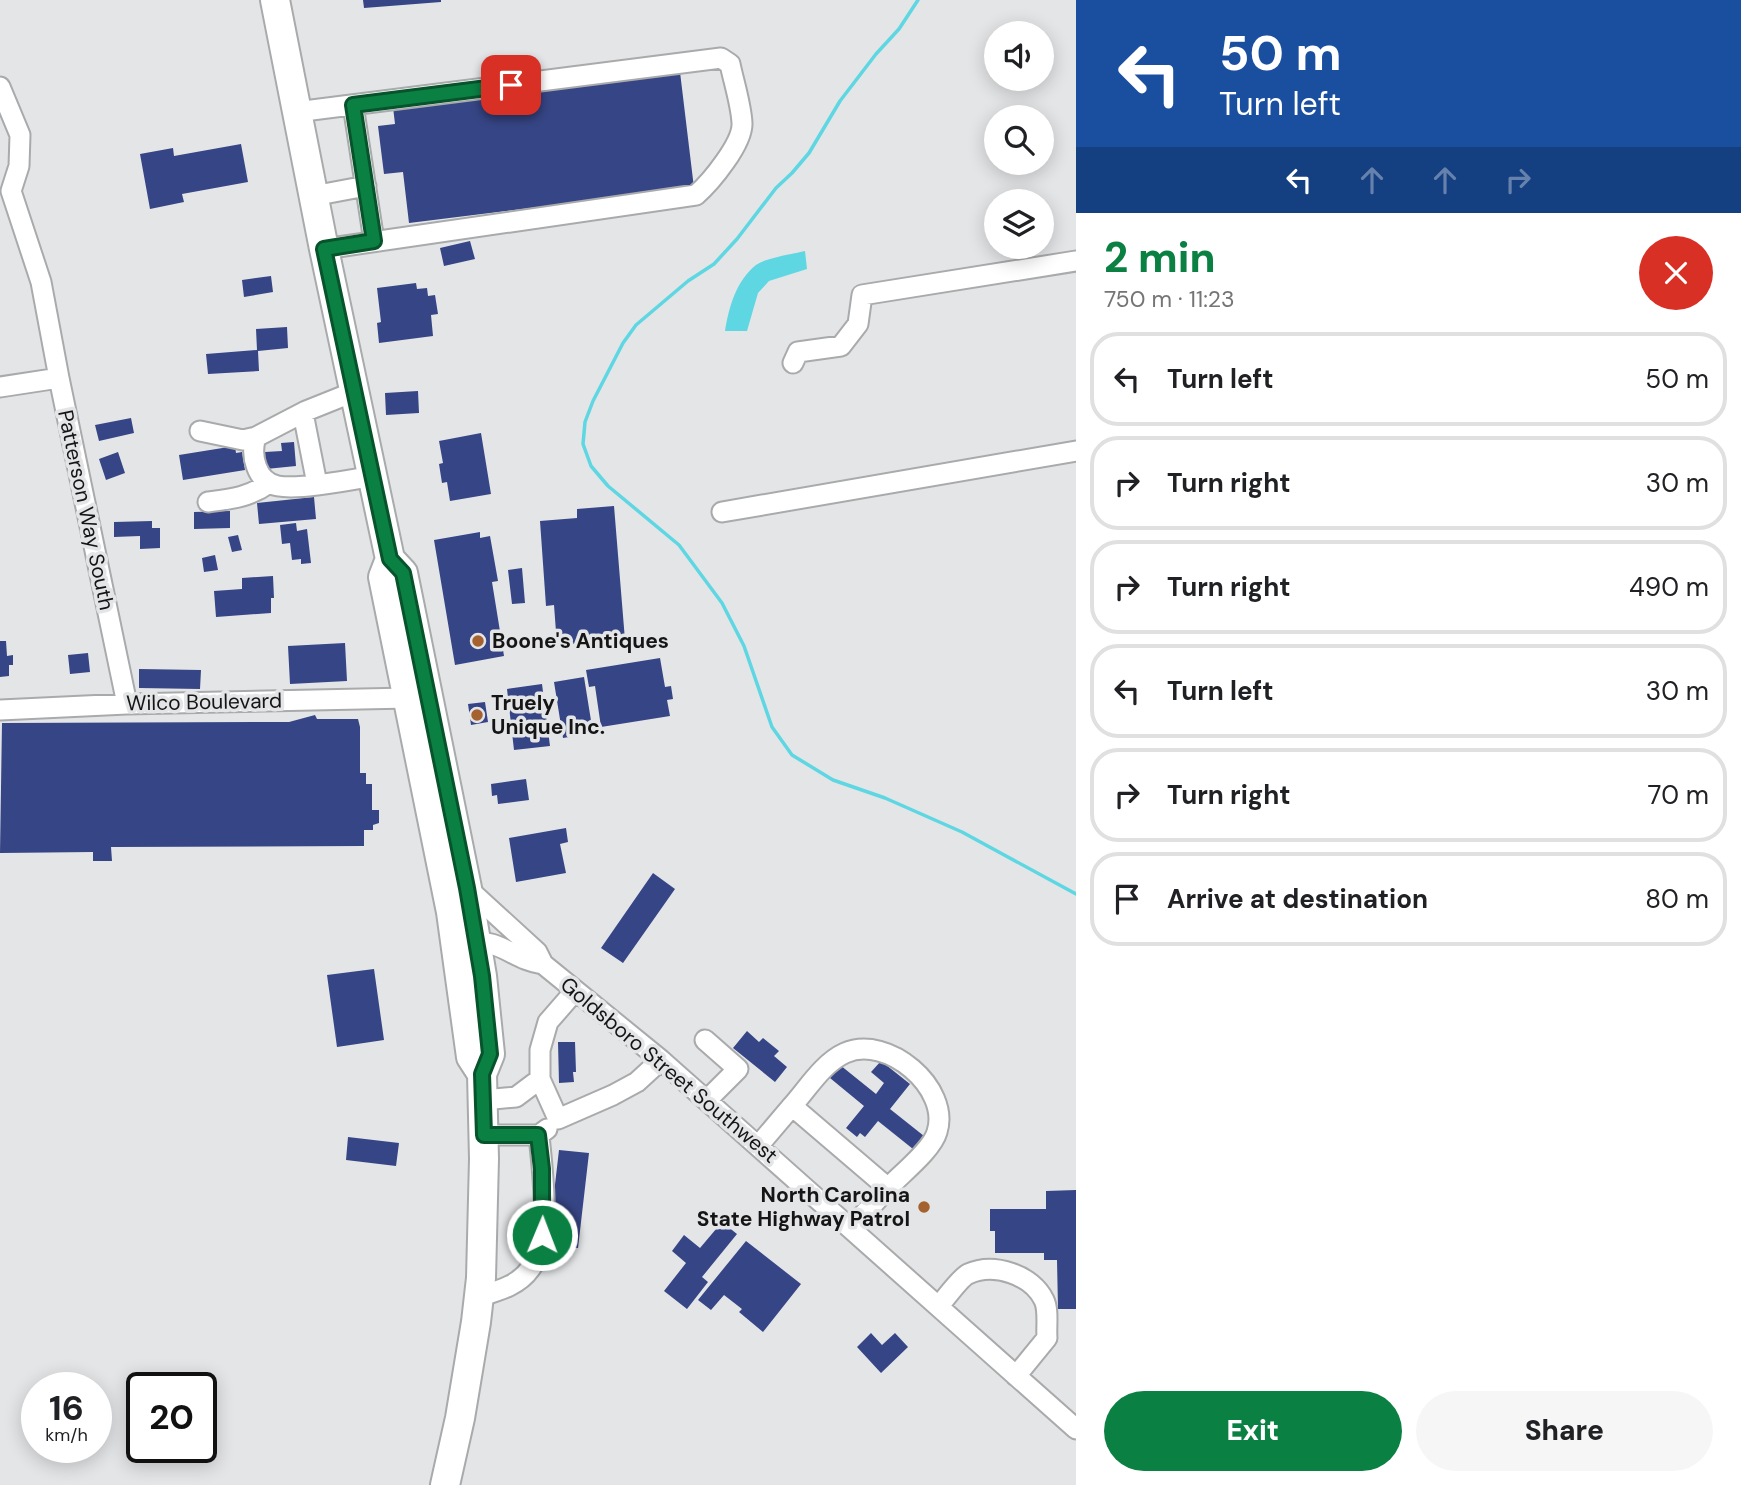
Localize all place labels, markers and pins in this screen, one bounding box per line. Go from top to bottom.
pin [481,55,541,115]
place label: Boone's Antiques [492,627,669,655]
marker: Boone's Antiques [470,633,486,649]
place label: Truely Unique Inc. [491,689,605,741]
marker: Truely Unique Inc. [469,707,485,723]
place label: North Carolina State Highway Patrol [697,1181,910,1233]
marker: North Carolina State Highway Patrol [916,1199,932,1215]

